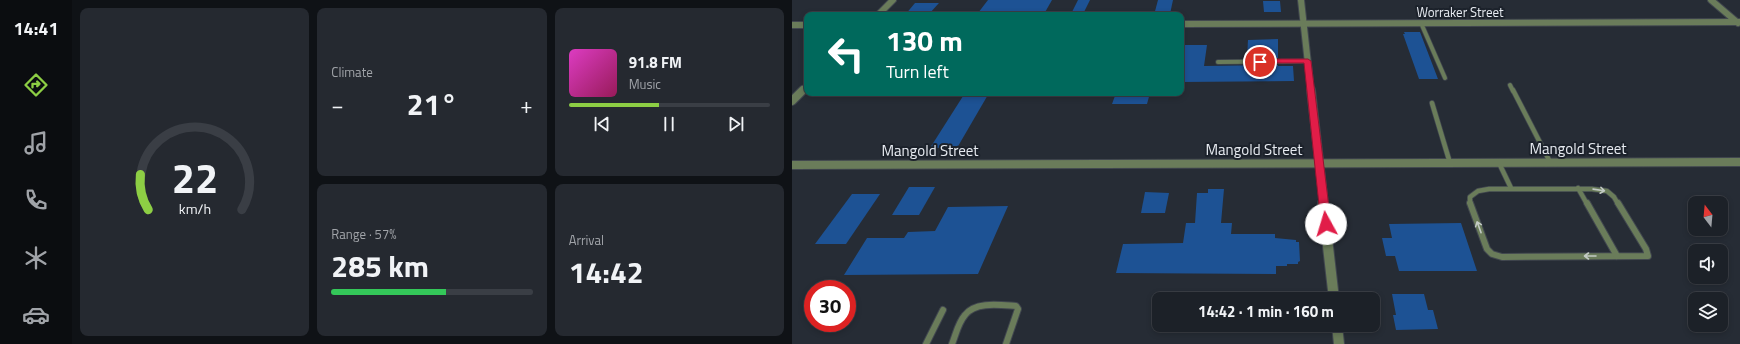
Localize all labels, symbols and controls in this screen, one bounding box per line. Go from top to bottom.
street label: Worraker Street [1416,2,1504,22]
text: 14:41 [14,15,58,42]
text: 130 m [886,19,963,62]
icon: left [820,28,872,80]
pin [1243,45,1277,79]
text: 91.8 FM [629,51,682,74]
icon: arrive [1249,51,1271,73]
text: Turn left [886,58,949,85]
text: Climate [331,62,373,82]
icon: directions [22,71,50,99]
text: Music [629,74,661,94]
text: 21° [407,81,457,127]
text: − [331,88,344,122]
text: + [520,88,533,122]
icon: previous [591,113,613,135]
icon: pause [658,113,680,135]
icon: next [725,113,747,135]
icon: music [22,129,50,157]
street label: Mangold Street [1529,137,1627,160]
street label: Mangold Street [1205,138,1303,161]
street label: Mangold Street [881,139,979,162]
text: 22 [171,146,218,209]
icon: phone [22,186,50,214]
one-way arrow [1592,186,1605,194]
north arrow [1688,196,1728,236]
map controls [1688,196,1728,332]
text: km/h [178,198,211,220]
position arrow [1305,203,1347,245]
one-way arrow [1474,221,1482,233]
text: Range · 57% [331,224,396,244]
text: Arrival [569,230,604,250]
text: 285 km [331,243,429,289]
icon: climate [22,244,50,272]
button: sound [1688,244,1728,284]
text: 14:42 [569,249,644,295]
one-way arrow [1584,253,1597,260]
speed limit sign: 30 [804,280,856,332]
button: layers [1688,292,1728,332]
text: 14:42 · 1 min · 160 m [1198,300,1334,323]
icon: car [22,301,50,329]

